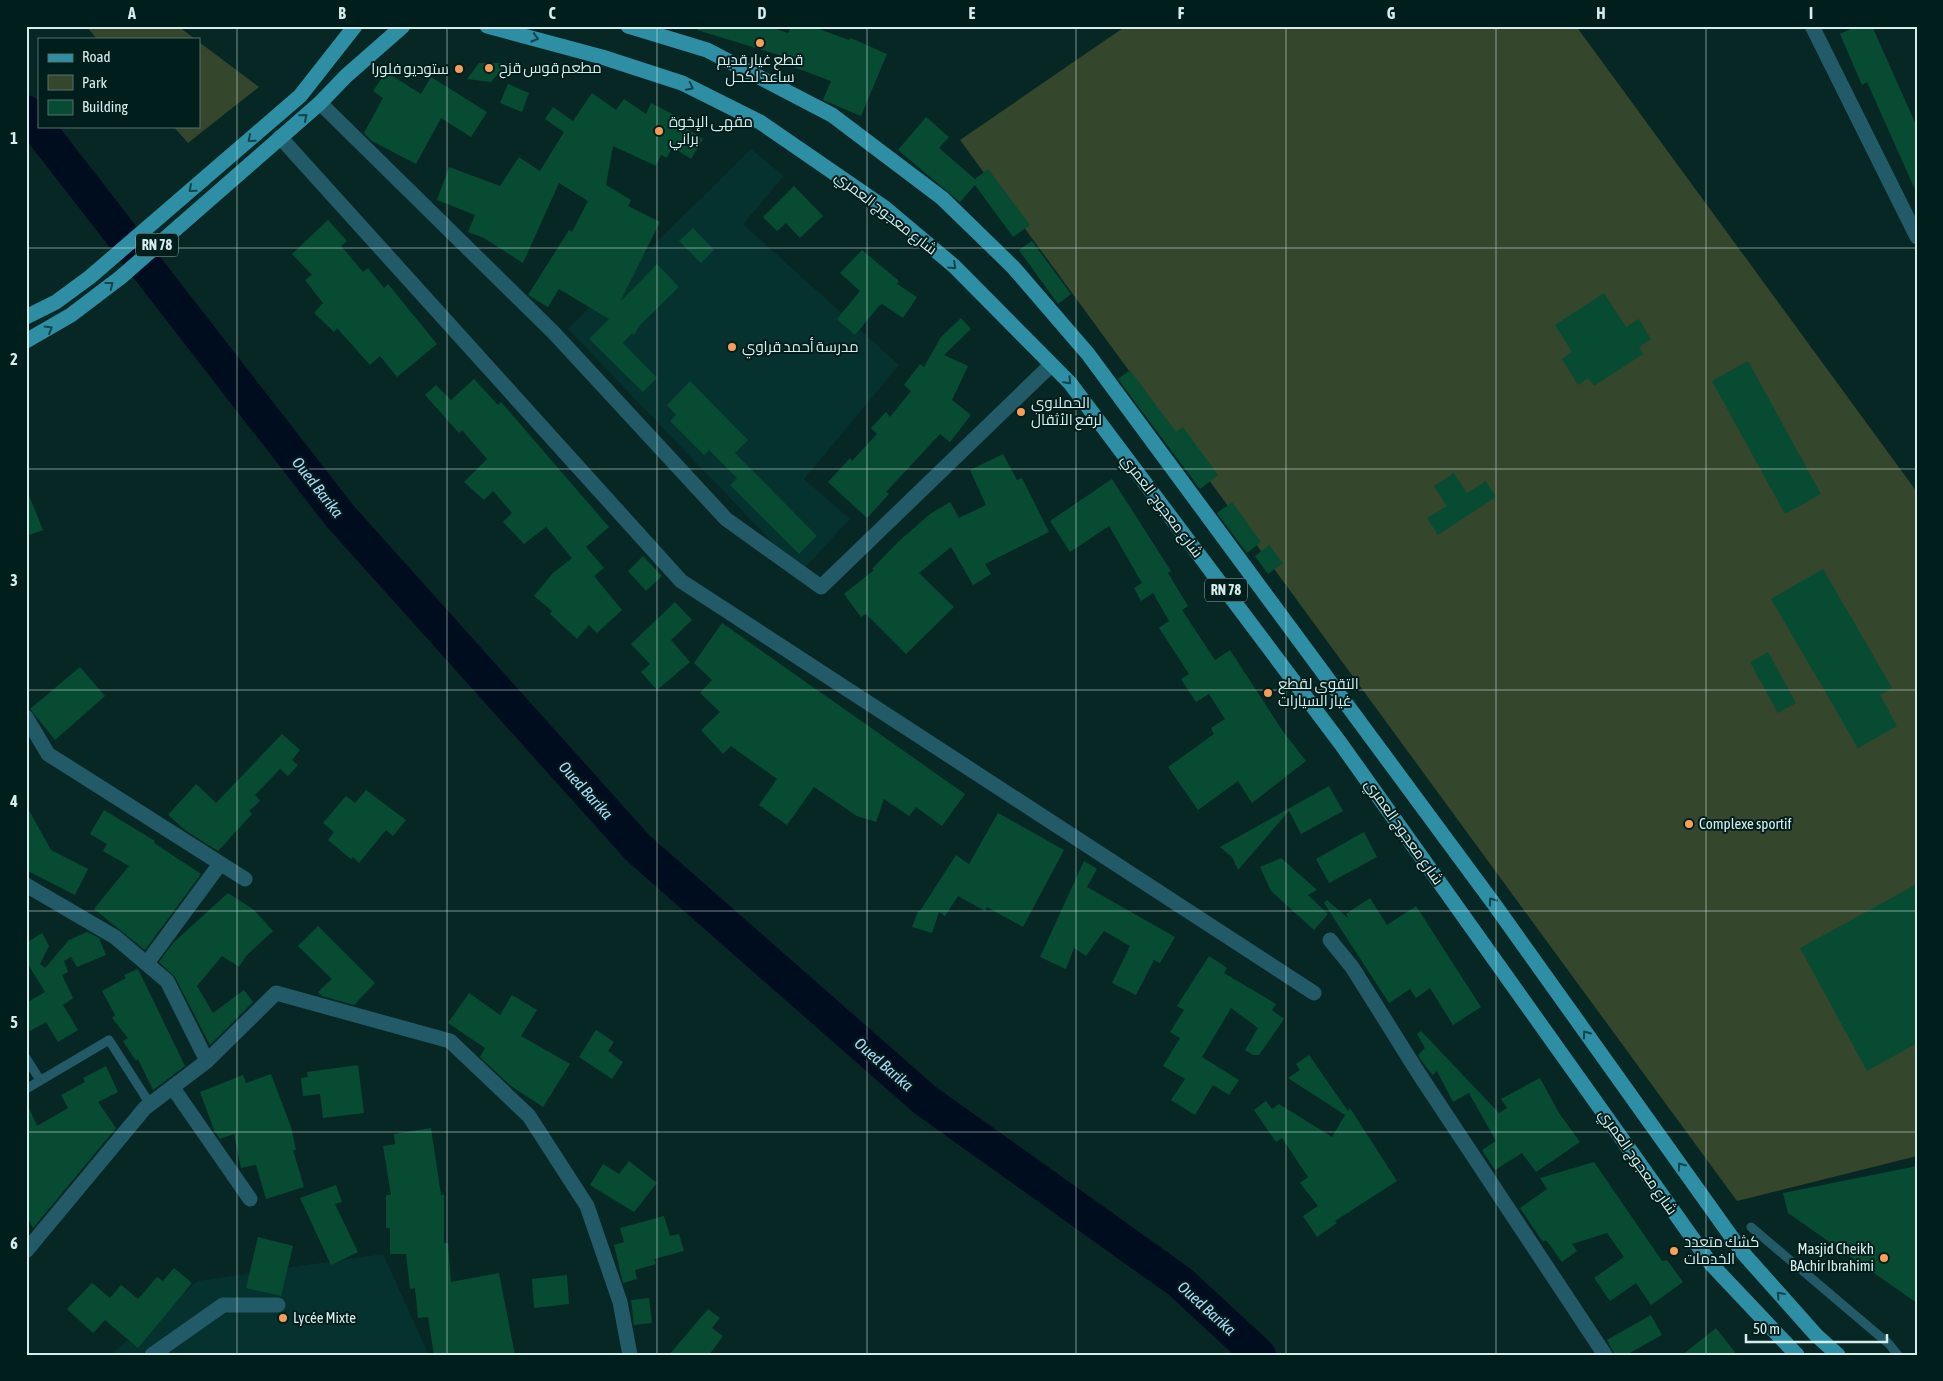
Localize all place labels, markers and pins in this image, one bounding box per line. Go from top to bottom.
marker: قطع غيار قديم ساعد لكحل [754,37,766,49]
place label: قطع غيار قديم ساعد لكحل [717,51,803,87]
place label: مطعم قوس قزح [499,59,602,79]
place label: ستوديو فلورا [371,60,449,78]
marker: مطعم قوس قزح [483,62,495,74]
marker: ستوديو فلورا [453,63,465,75]
place label: مقهى الإخوة براني [669,113,753,151]
marker: مقهى الإخوة براني [653,125,665,137]
place label: مدرسة أحمد قراوي [742,337,859,359]
marker: مدرسة أحمد قراوي [726,341,738,353]
place label: الحملاوي لرفع الأثقال [1031,394,1102,431]
marker: الحملاوي لرفع الأثقال [1015,406,1027,418]
place label: التقوى لقطع غيار السيارات [1278,675,1359,710]
marker: التقوى لقطع غيار السيارات [1262,687,1274,699]
place label: Complexe sportif [1699,815,1792,832]
marker: Complexe sportif [1683,818,1695,830]
place label: كشك متعدد الخدمات [1684,1233,1759,1267]
place label: Masjid Cheikh BAchir Ibrahimi [1790,1240,1874,1274]
marker: كشك متعدد الخدمات [1668,1245,1680,1257]
marker: Masjid Cheikh BAchir Ibrahimi [1878,1252,1890,1264]
place label: Lycée Mixte [293,1309,356,1326]
marker: Lycée Mixte [277,1312,289,1324]

